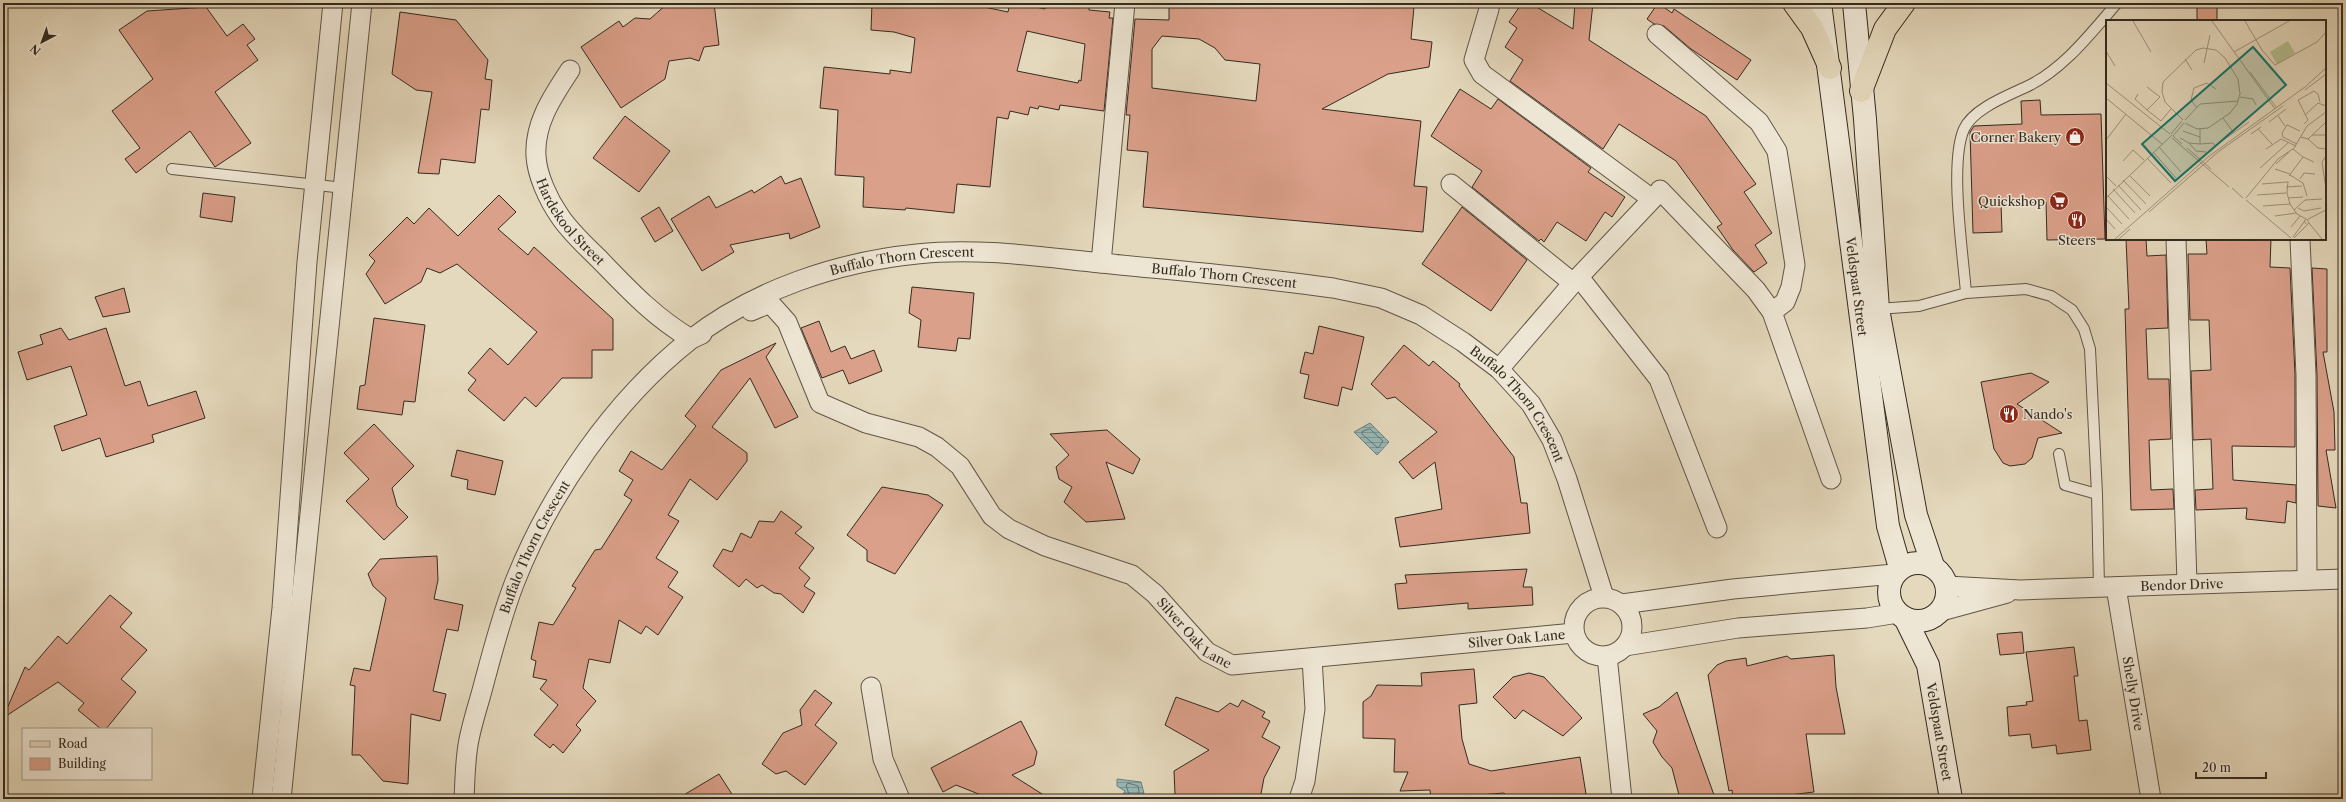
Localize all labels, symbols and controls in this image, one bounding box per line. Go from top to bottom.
inset map [2106,20,2326,240]
north arrow [22,22,62,62]
text: N [27,41,44,58]
shop icon: Corner Bakery [2064,126,2086,148]
place label: Corner Bakery [1970,129,2062,145]
street label: Hardekool Street [533,176,609,268]
supermarket icon: Quickshop [2048,190,2070,212]
place label: Quickshop [1978,193,2045,209]
restaurant icon: Steers [2066,209,2088,231]
place label: Steers [2058,232,2096,248]
street label: Veldspaat Street [1842,235,1871,337]
street label: Buffalo Thorn Crescent [828,244,975,278]
street label: Buffalo Thorn Crescent [1151,260,1298,291]
street label: Buffalo Thorn Crescent [1467,342,1568,465]
restaurant icon: Nando's [1998,403,2020,425]
place label: Nando's [2023,406,2073,422]
street label: Buffalo Thorn Crescent [496,477,573,616]
street label: Bendor Drive [2140,575,2224,594]
street label: Silver Oak Lane [1154,594,1234,671]
street label: Silver Oak Lane [1467,626,1566,651]
street label: Shelly Drive [2120,655,2148,732]
street label: Veldspaat Street [1923,680,1956,783]
legend [22,728,152,780]
text: Road [58,736,88,751]
scale bar [2196,754,2266,780]
text: Building [58,756,106,771]
text: 20 m [2202,760,2231,775]

